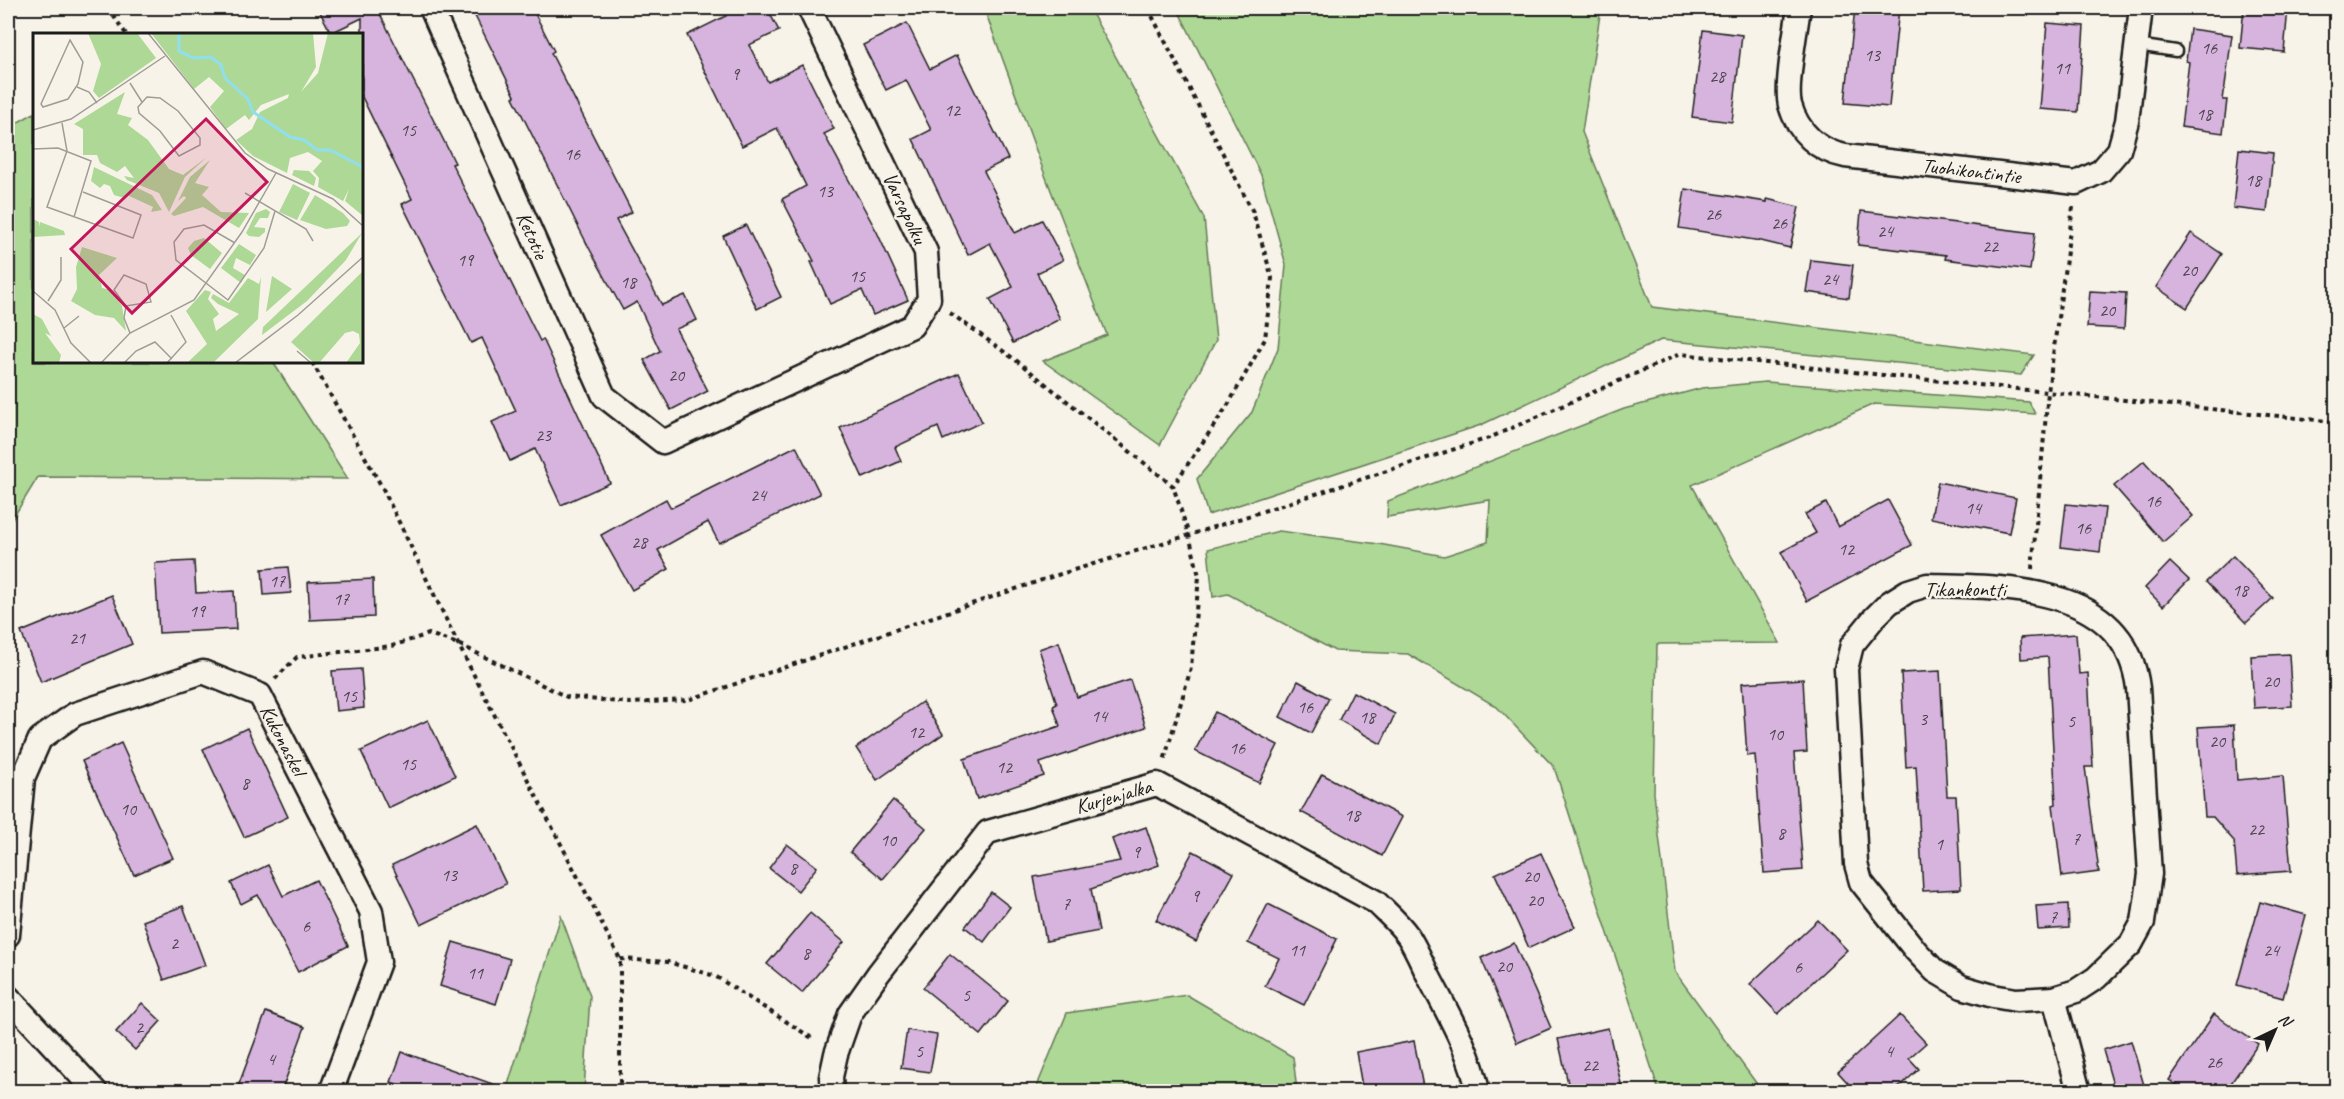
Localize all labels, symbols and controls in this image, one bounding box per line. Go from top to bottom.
inset map [33,33,363,363]
house number: 16 [2201,37,2218,59]
house number: 13 [1864,44,1882,66]
house number: 11 [2054,57,2071,79]
house number: 9 [731,63,741,85]
house number: 28 [1709,65,1727,87]
house number: 12 [944,99,962,121]
house number: 18 [2196,103,2214,125]
house number: 15 [400,119,417,141]
house number: 16 [564,143,581,165]
street label: Tuohikontintie [1920,152,2024,190]
street label: Varsapolku [877,168,933,249]
house number: 18 [2245,169,2263,191]
house number: 13 [817,180,835,202]
house number: 26 [1705,203,1722,225]
street label: Ketotie [511,208,555,265]
house number: 26 [1771,212,1788,234]
house number: 24 [1877,220,1895,242]
house number: 22 [1982,235,2000,257]
house number: 19 [457,249,475,271]
house number: 20 [2181,259,2199,281]
house number: 15 [849,265,866,287]
house number: 24 [1822,268,1840,290]
house number: 18 [620,271,638,293]
house number: 20 [2099,299,2117,321]
house number: 20 [668,364,686,386]
house number: 23 [535,424,553,446]
house number: 24 [750,484,768,506]
house number: 16 [2145,490,2162,512]
house number: 14 [1965,497,1983,519]
house number: 16 [2075,517,2092,539]
house number: 28 [631,531,649,553]
house number: 12 [1838,538,1856,560]
house number: 17 [269,570,286,592]
street label: Tikankontti [1924,576,2009,602]
house number: 18 [2232,579,2250,601]
house number: 17 [333,588,350,610]
house number: 19 [189,600,207,622]
house number: 21 [69,627,86,649]
house number: 20 [2263,670,2281,692]
house number: 15 [341,685,358,707]
house number: 16 [1297,696,1314,718]
street label: Kukonaskel [254,700,314,783]
house number: 14 [1091,705,1109,727]
house number: 18 [1359,706,1377,728]
house number: 3 [1919,708,1929,730]
house number: 5 [2067,710,2076,732]
house number: 12 [908,721,926,743]
house number: 10 [1767,723,1785,745]
house number: 20 [2209,730,2227,752]
house number: 16 [1229,737,1246,759]
house number: 15 [400,753,417,775]
house number: 12 [996,756,1014,778]
house number: 8 [241,772,251,794]
street label: Kurjenjalka [1072,773,1157,820]
house number: 10 [120,798,138,820]
house number: 18 [1344,804,1362,826]
house number: 22 [2248,818,2266,840]
house number: 8 [1777,822,1787,844]
house number: 7 [2072,828,2081,850]
house number: 10 [880,829,898,851]
house number: 1 [1935,833,1944,855]
house number: 9 [1132,841,1142,863]
house number: 8 [789,857,799,879]
house number: 13 [441,864,459,886]
house number: 20 [1523,865,1541,887]
house number: 9 [1191,885,1201,907]
house number: 20 [1527,889,1545,911]
house number: 7 [1062,893,1071,915]
house number: 7 [2049,906,2058,928]
house number: 6 [302,915,311,937]
house number: 2 [170,932,180,954]
house number: 11 [1289,939,1306,961]
house number: 24 [2263,939,2281,961]
house number: 8 [802,942,812,964]
house number: 20 [1496,955,1514,977]
house number: 6 [1794,956,1803,978]
house number: 11 [467,962,484,984]
house number: 5 [962,984,971,1006]
north arrow [2245,1000,2305,1060]
text: N [2274,1009,2297,1033]
house number: 2 [135,1016,145,1038]
house number: 5 [915,1040,924,1062]
house number: 4 [1885,1040,1895,1062]
house number: 4 [267,1048,277,1070]
house number: 26 [2206,1051,2223,1073]
house number: 22 [1582,1054,1600,1076]

